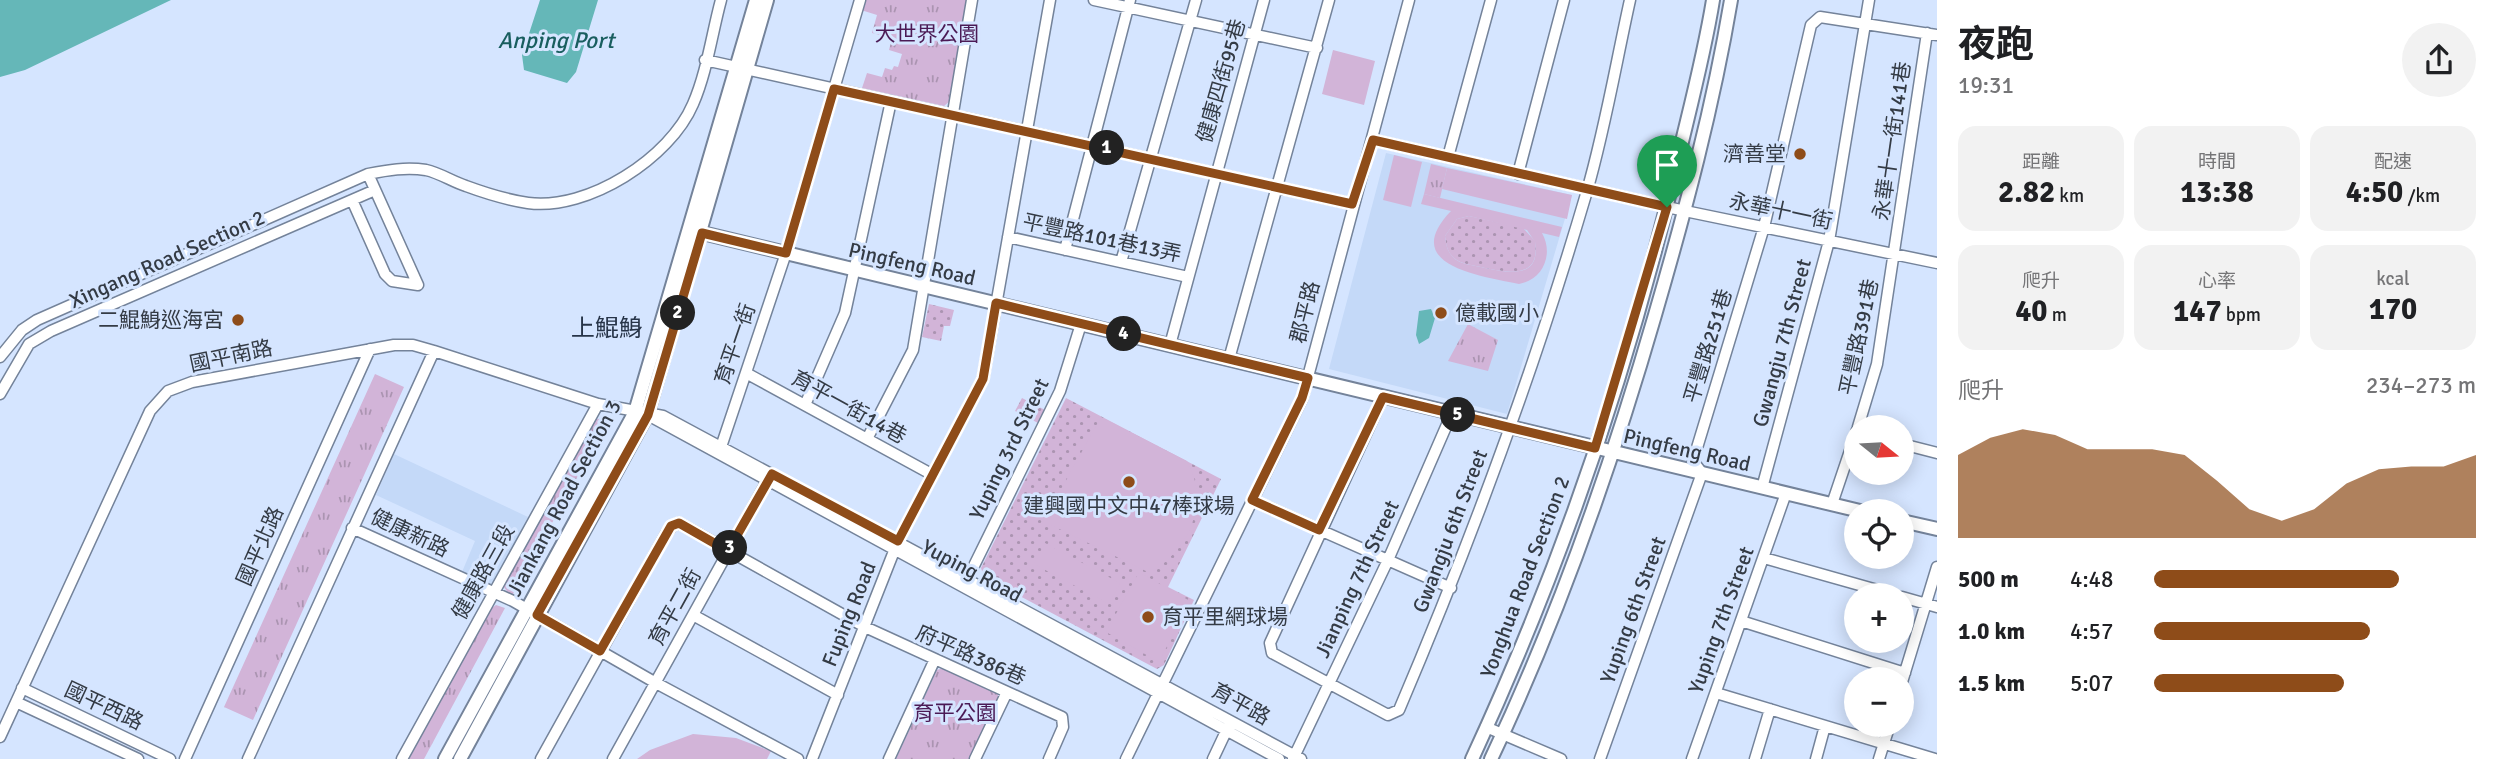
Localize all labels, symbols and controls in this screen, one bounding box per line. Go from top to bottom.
street label: 健康四街95巷 [1191,16,1251,146]
park label: 大世界公園 [875,21,980,47]
text: 夜跑 [1958,21,2034,68]
button: share [2402,23,2476,97]
water label: Anping Port [498,26,617,55]
street label: 永華十一街141巷 [1868,60,1916,222]
text: 19:31 [1958,71,2014,100]
pin: 1 [1090,130,1124,166]
text: 1 [1101,135,1112,159]
pin [1637,135,1697,207]
place label: 濟善堂 [1723,141,1786,167]
icon: arrive [1648,146,1686,184]
marker: 濟善堂 [1792,146,1808,162]
text: 距離 [2022,150,2060,174]
text: 時間 [2198,150,2236,174]
text: 配速 [2374,150,2412,174]
text: 2.82 [1998,174,2055,211]
text: 13:38 [2180,174,2254,211]
text: 4:50 [2346,174,2403,211]
text: km [2055,184,2084,208]
text: /km [2403,184,2440,208]
street label: 永華十一街 [1727,187,1835,235]
street label: Xingang Road Section 2 [65,204,269,314]
street label: 平豐路101巷13弄 [1020,208,1184,268]
street label: Pingfeng Road [846,237,978,291]
street label: Gwangju 7th Street [1747,256,1817,430]
text: kcal [2376,267,2410,291]
text: 爬升 [2022,269,2060,293]
text: 心率 [2198,269,2236,293]
street label: 平豐路391巷 [1834,277,1884,397]
street label: 郡平路 [1285,278,1325,346]
street label: 平豐路251巷 [1678,286,1738,406]
text: 170 [2369,291,2417,328]
text: 40 [2015,293,2048,330]
text: 147 [2173,293,2222,330]
pin: 2 [660,296,696,330]
text: 2 [672,300,683,324]
street label: 育平一街 [709,300,761,388]
place label: 億載國小 [1455,300,1539,326]
text: m [2048,303,2067,327]
text: bpm [2222,303,2261,327]
marker: 億載國小 [1433,305,1449,321]
place label: 二鯤鯓巡海宮 [98,307,224,333]
marker: 二鯤鯓巡海宮 [230,312,246,328]
district label: 上鯤鯓 [571,313,643,343]
pin: 4 [1106,316,1142,352]
text: 4 [1118,321,1129,345]
street label: 國平南路 [187,335,275,377]
street label: 育平一街14巷 [787,365,911,449]
text: 234–273 m [2366,371,2476,400]
street label: Yuping 3rd Street [963,374,1055,524]
text: 爬升 [1958,376,2004,405]
street label: Jiankang Road Section 3 [501,395,627,601]
pin: 5 [1440,398,1476,432]
text: 5 [1452,402,1463,426]
north arrow [1844,415,1914,485]
map controls [1844,415,1914,737]
street label: Pingfeng Road [1621,423,1753,477]
street label: Gwangju 6th Street [1407,446,1493,616]
street label: Yonghua Road Section 2 [1474,472,1576,682]
marker: 建興國中文中47棒球場 [1121,474,1137,490]
place label: 建興國中文中47棒球場 [1023,493,1235,519]
street label: Jianping 7th Street [1309,496,1405,662]
button: locate [1844,499,1914,569]
street label: 國平北路 [231,502,289,590]
street label: 健康新路 [366,503,454,563]
street label: 健康路三段 [446,520,520,624]
pin: 3 [712,530,748,566]
street label: Yuping 6th Street [1594,533,1672,687]
street label: Yuping Road [917,534,1027,608]
text: 3 [724,535,735,559]
street label: Yuping 7th Street [1682,543,1760,697]
street label: Fuping Road [816,558,882,670]
street label: 育平二街 [643,564,707,650]
text: 500 m [1958,565,2019,594]
text: 4:48 [2070,565,2113,594]
button: + [1844,583,1914,653]
place label: 育平里網球場 [1162,604,1288,630]
marker: 育平里網球場 [1140,609,1156,625]
text: 1.0 km [1958,617,2025,646]
text: 4:57 [2070,617,2113,646]
street label: 府平路386巷 [912,619,1030,691]
button: − [1844,667,1914,737]
text: 1.5 km [1958,669,2025,698]
text: 5:07 [2070,669,2113,698]
street label: 國平西路 [60,676,148,736]
street label: 育平路 [1207,677,1275,731]
park label: 育平公園 [913,700,997,726]

